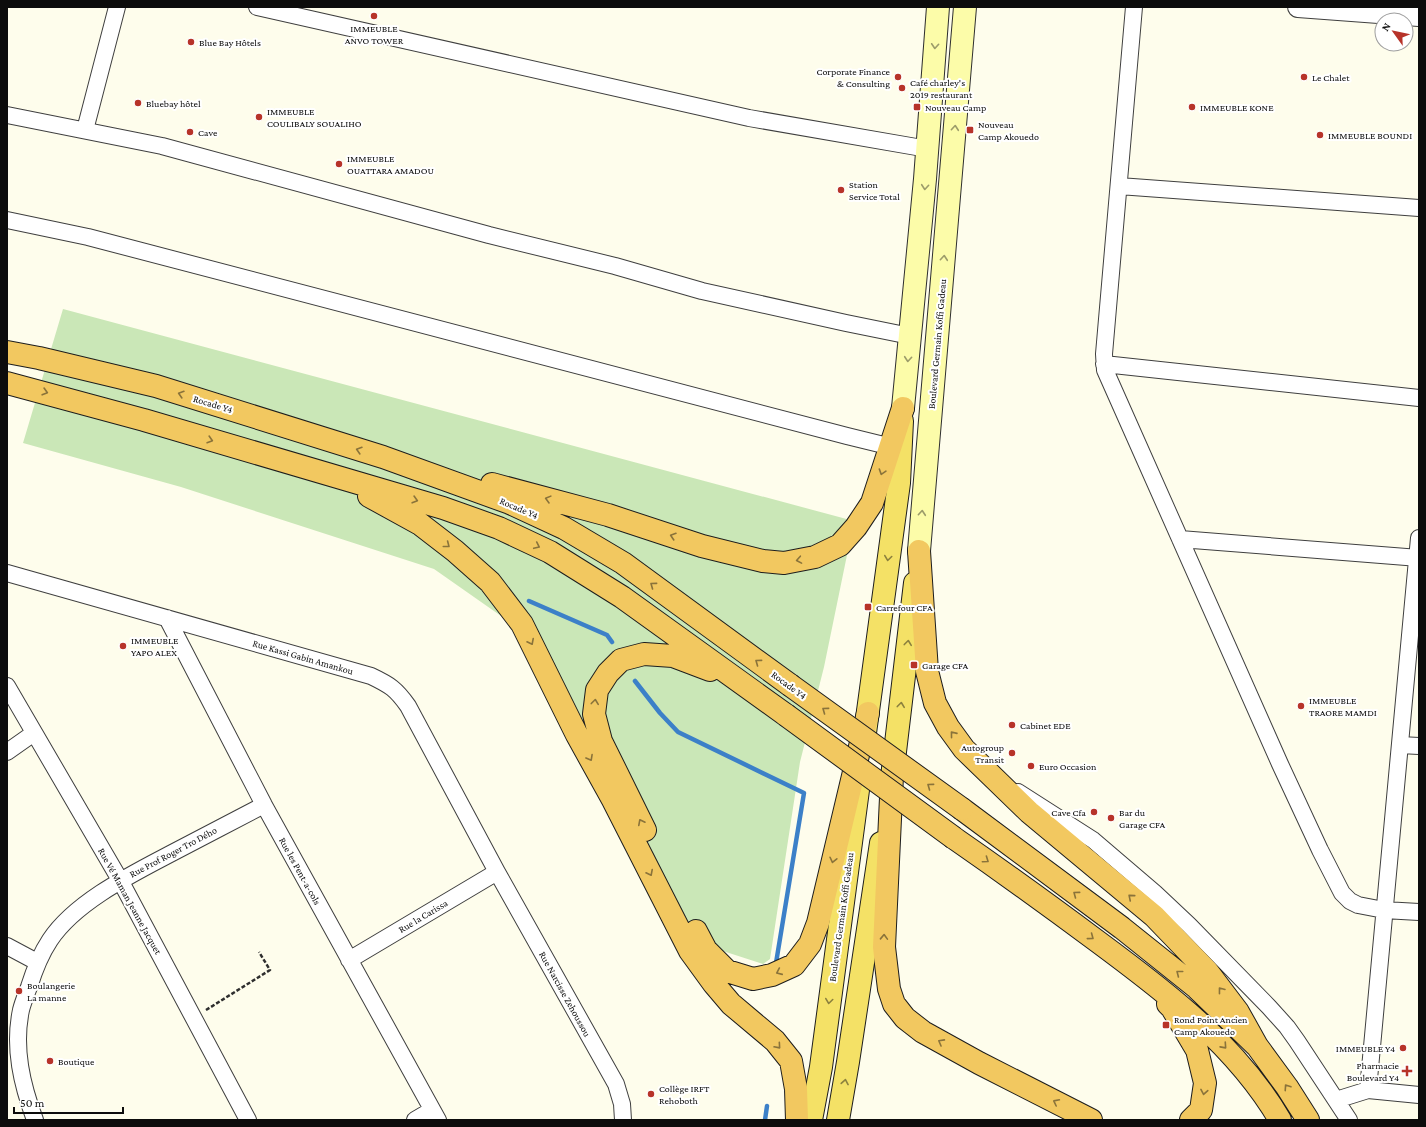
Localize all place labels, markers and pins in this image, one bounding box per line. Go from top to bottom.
marker: IMMEUBLE ANVO TOWER [369,11,379,21]
place label: IMMEUBLE ANVO TOWER [345,23,404,46]
marker: Blue Bay Hôtels [186,37,196,47]
place label: Blue Bay Hôtels [199,37,261,48]
place label: Corporate Finance & Consulting [817,66,891,89]
marker: Corporate Finance & Consulting [893,72,903,82]
marker: Le Chalet [1299,72,1309,82]
place label: Le Chalet [1312,72,1350,83]
place label: Café charley's 2019 restaurant [910,77,973,100]
marker: Café charley's 2019 restaurant [897,83,907,93]
marker: Bluebay hôtel [133,98,143,108]
place label: Bluebay hôtel [146,98,201,109]
marker: Nouveau Camp [912,102,922,112]
place label: Nouveau Camp [925,102,986,113]
marker: IMMEUBLE KONE [1187,102,1197,112]
place label: IMMEUBLE KONE [1200,102,1274,113]
place label: IMMEUBLE COULIBALY SOUALIHO [267,106,362,129]
marker: IMMEUBLE COULIBALY SOUALIHO [254,112,264,122]
place label: Nouveau Camp Akouedo [978,119,1039,142]
marker: Nouveau Camp Akouedo [965,125,975,135]
marker: Cave [185,127,195,137]
place label: Cave [198,127,218,138]
marker: IMMEUBLE BOUNDI [1315,130,1325,140]
place label: IMMEUBLE BOUNDI [1328,130,1412,141]
place label: IMMEUBLE OUATTARA AMADOU [347,153,434,176]
marker: IMMEUBLE OUATTARA AMADOU [334,159,344,169]
place label: Station Service Total [849,179,900,202]
marker: Station Service Total [836,185,846,195]
marker: Carrefour CFA [863,602,873,612]
place label: Carrefour CFA [876,602,933,613]
place label: IMMEUBLE YAPO ALEX [131,635,179,658]
marker: IMMEUBLE YAPO ALEX [118,641,128,651]
marker: Garage CFA [909,660,919,670]
place label: Garage CFA [922,660,969,671]
place label: IMMEUBLE TRAORE MAMDI [1309,695,1377,718]
marker: IMMEUBLE TRAORE MAMDI [1296,701,1306,711]
marker: Cabinet EDE [1007,720,1017,730]
place label: Cabinet EDE [1020,720,1071,731]
place label: Autogroup Transit [961,742,1005,765]
marker: Autogroup Transit [1007,748,1017,758]
marker: Euro Occasion [1026,761,1036,771]
place label: Euro Occasion [1039,761,1097,772]
place label: Cave Cfa [1051,807,1086,818]
marker: Cave Cfa [1089,807,1099,817]
place label: Bar du Garage CFA [1119,807,1166,830]
marker: Bar du Garage CFA [1106,813,1116,823]
place label: Boulangerie La manne [27,980,76,1003]
marker: Boulangerie La manne [14,986,24,996]
place label: Rond Point Ancien Camp Akouedo [1174,1014,1248,1037]
marker: Rond Point Ancien Camp Akouedo [1161,1020,1171,1030]
place label: IMMEUBLE Y4 [1336,1043,1395,1054]
marker: IMMEUBLE Y4 [1398,1043,1408,1053]
marker: Boutique [45,1056,55,1066]
place label: Boutique [58,1056,95,1067]
place label: Pharmacie Boulevard Y4 [1347,1060,1400,1083]
marker: Pharmacie Boulevard Y4 [1402,1066,1412,1076]
place label: Collège IRFT Rehoboth [659,1083,710,1106]
marker: Collège IRFT Rehoboth [646,1089,656,1099]

